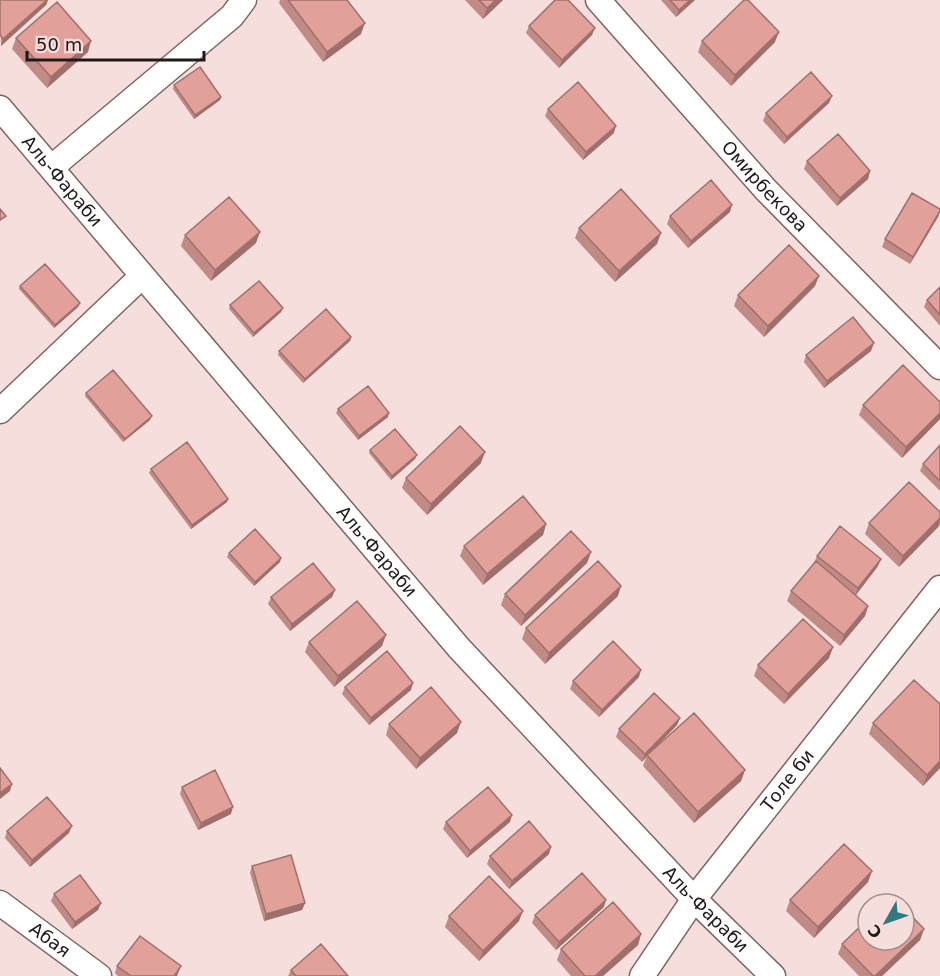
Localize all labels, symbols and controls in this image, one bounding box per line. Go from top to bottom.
scale bar [27,24,204,62]
text: 50 m [36,34,82,55]
street label: Аль-Фараби [18,131,107,231]
street label: Омирбекова [717,136,812,236]
street label: Аль-Фараби [333,501,422,601]
street label: Толе би [756,745,818,816]
street label: Аль-Фараби [659,862,753,956]
north arrow [856,892,916,952]
street label: Абая [26,918,75,961]
text: С [864,921,886,942]

